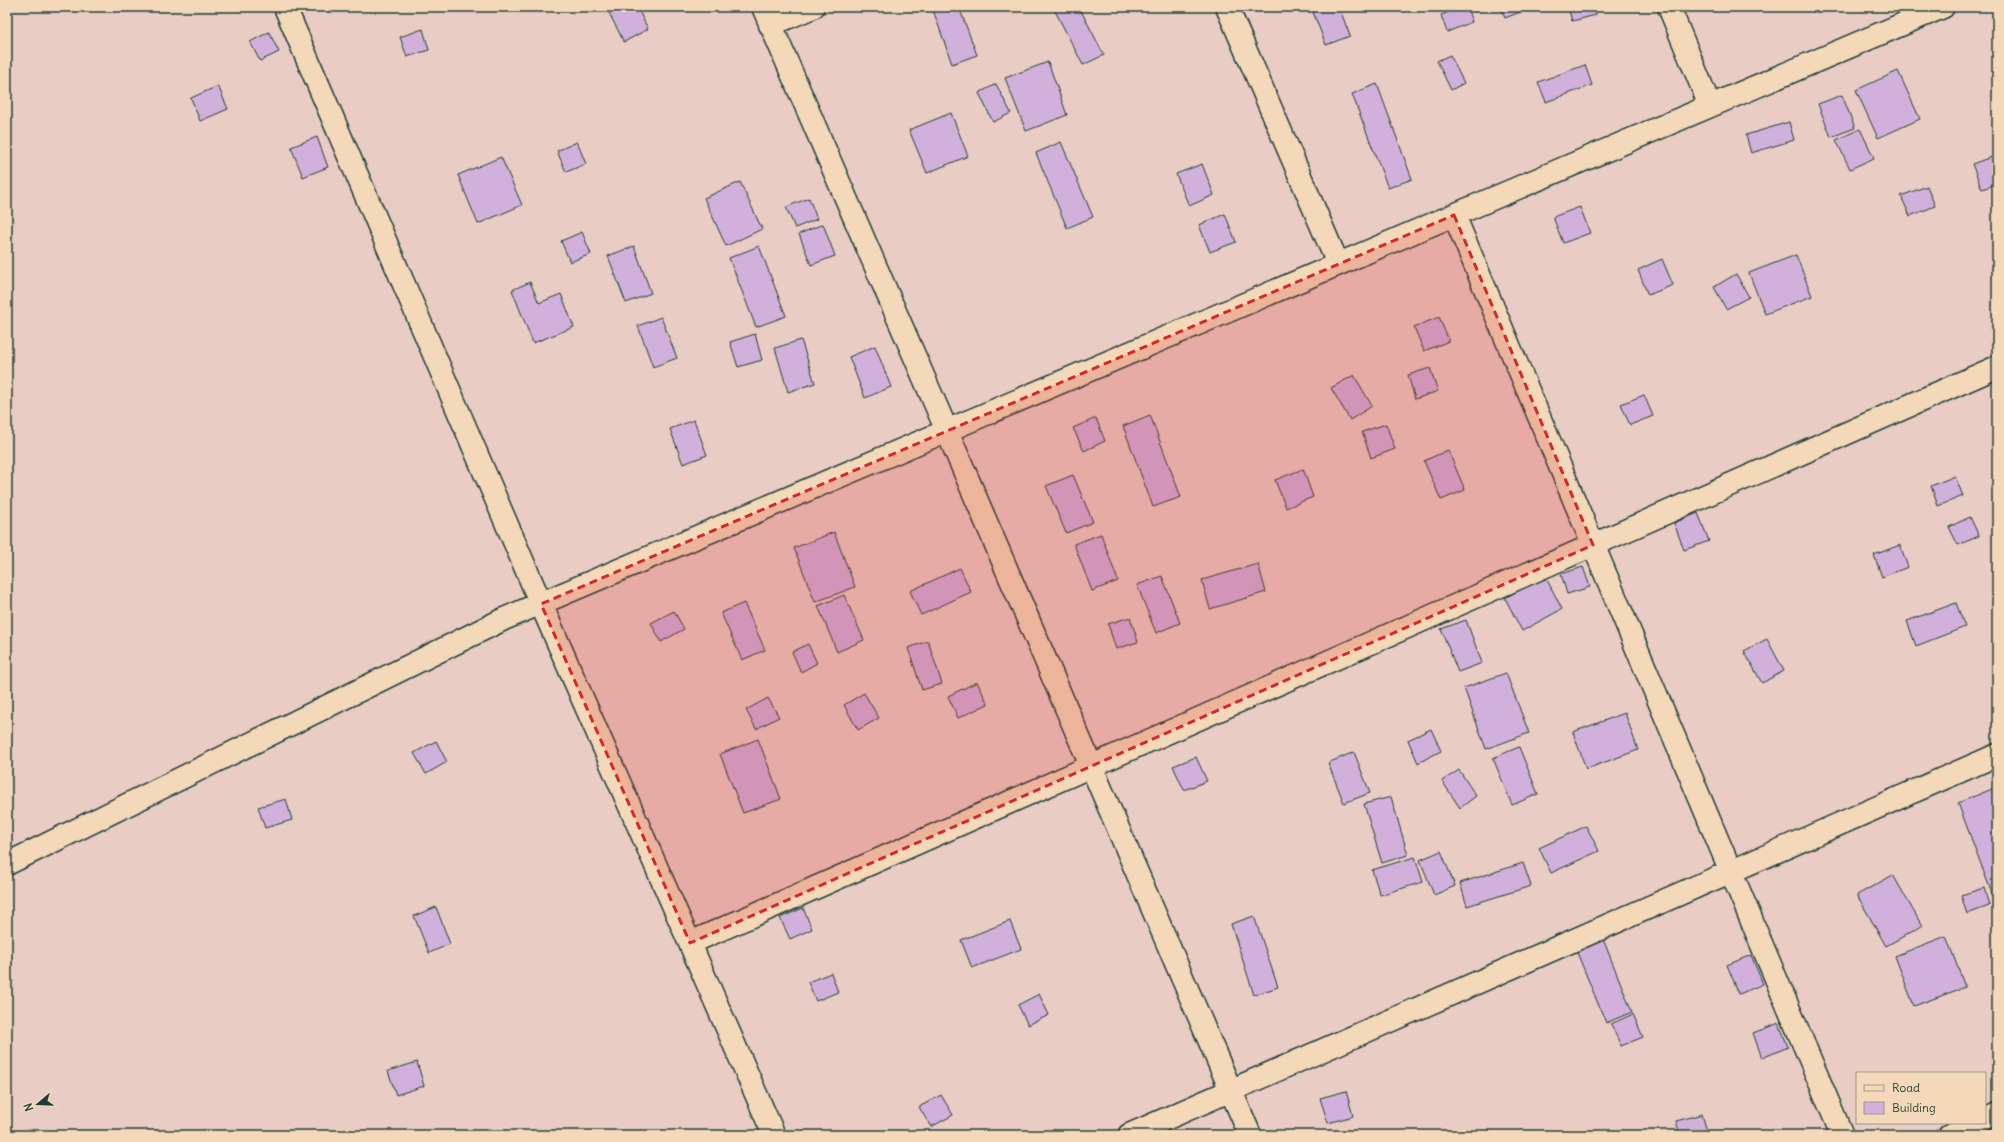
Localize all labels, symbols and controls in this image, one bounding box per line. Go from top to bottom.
legend [1856,1072,1986,1124]
text: Road [1892,1080,1920,1095]
north arrow [18,1084,58,1124]
text: Building [1892,1100,1936,1115]
text: N [21,1101,36,1113]

